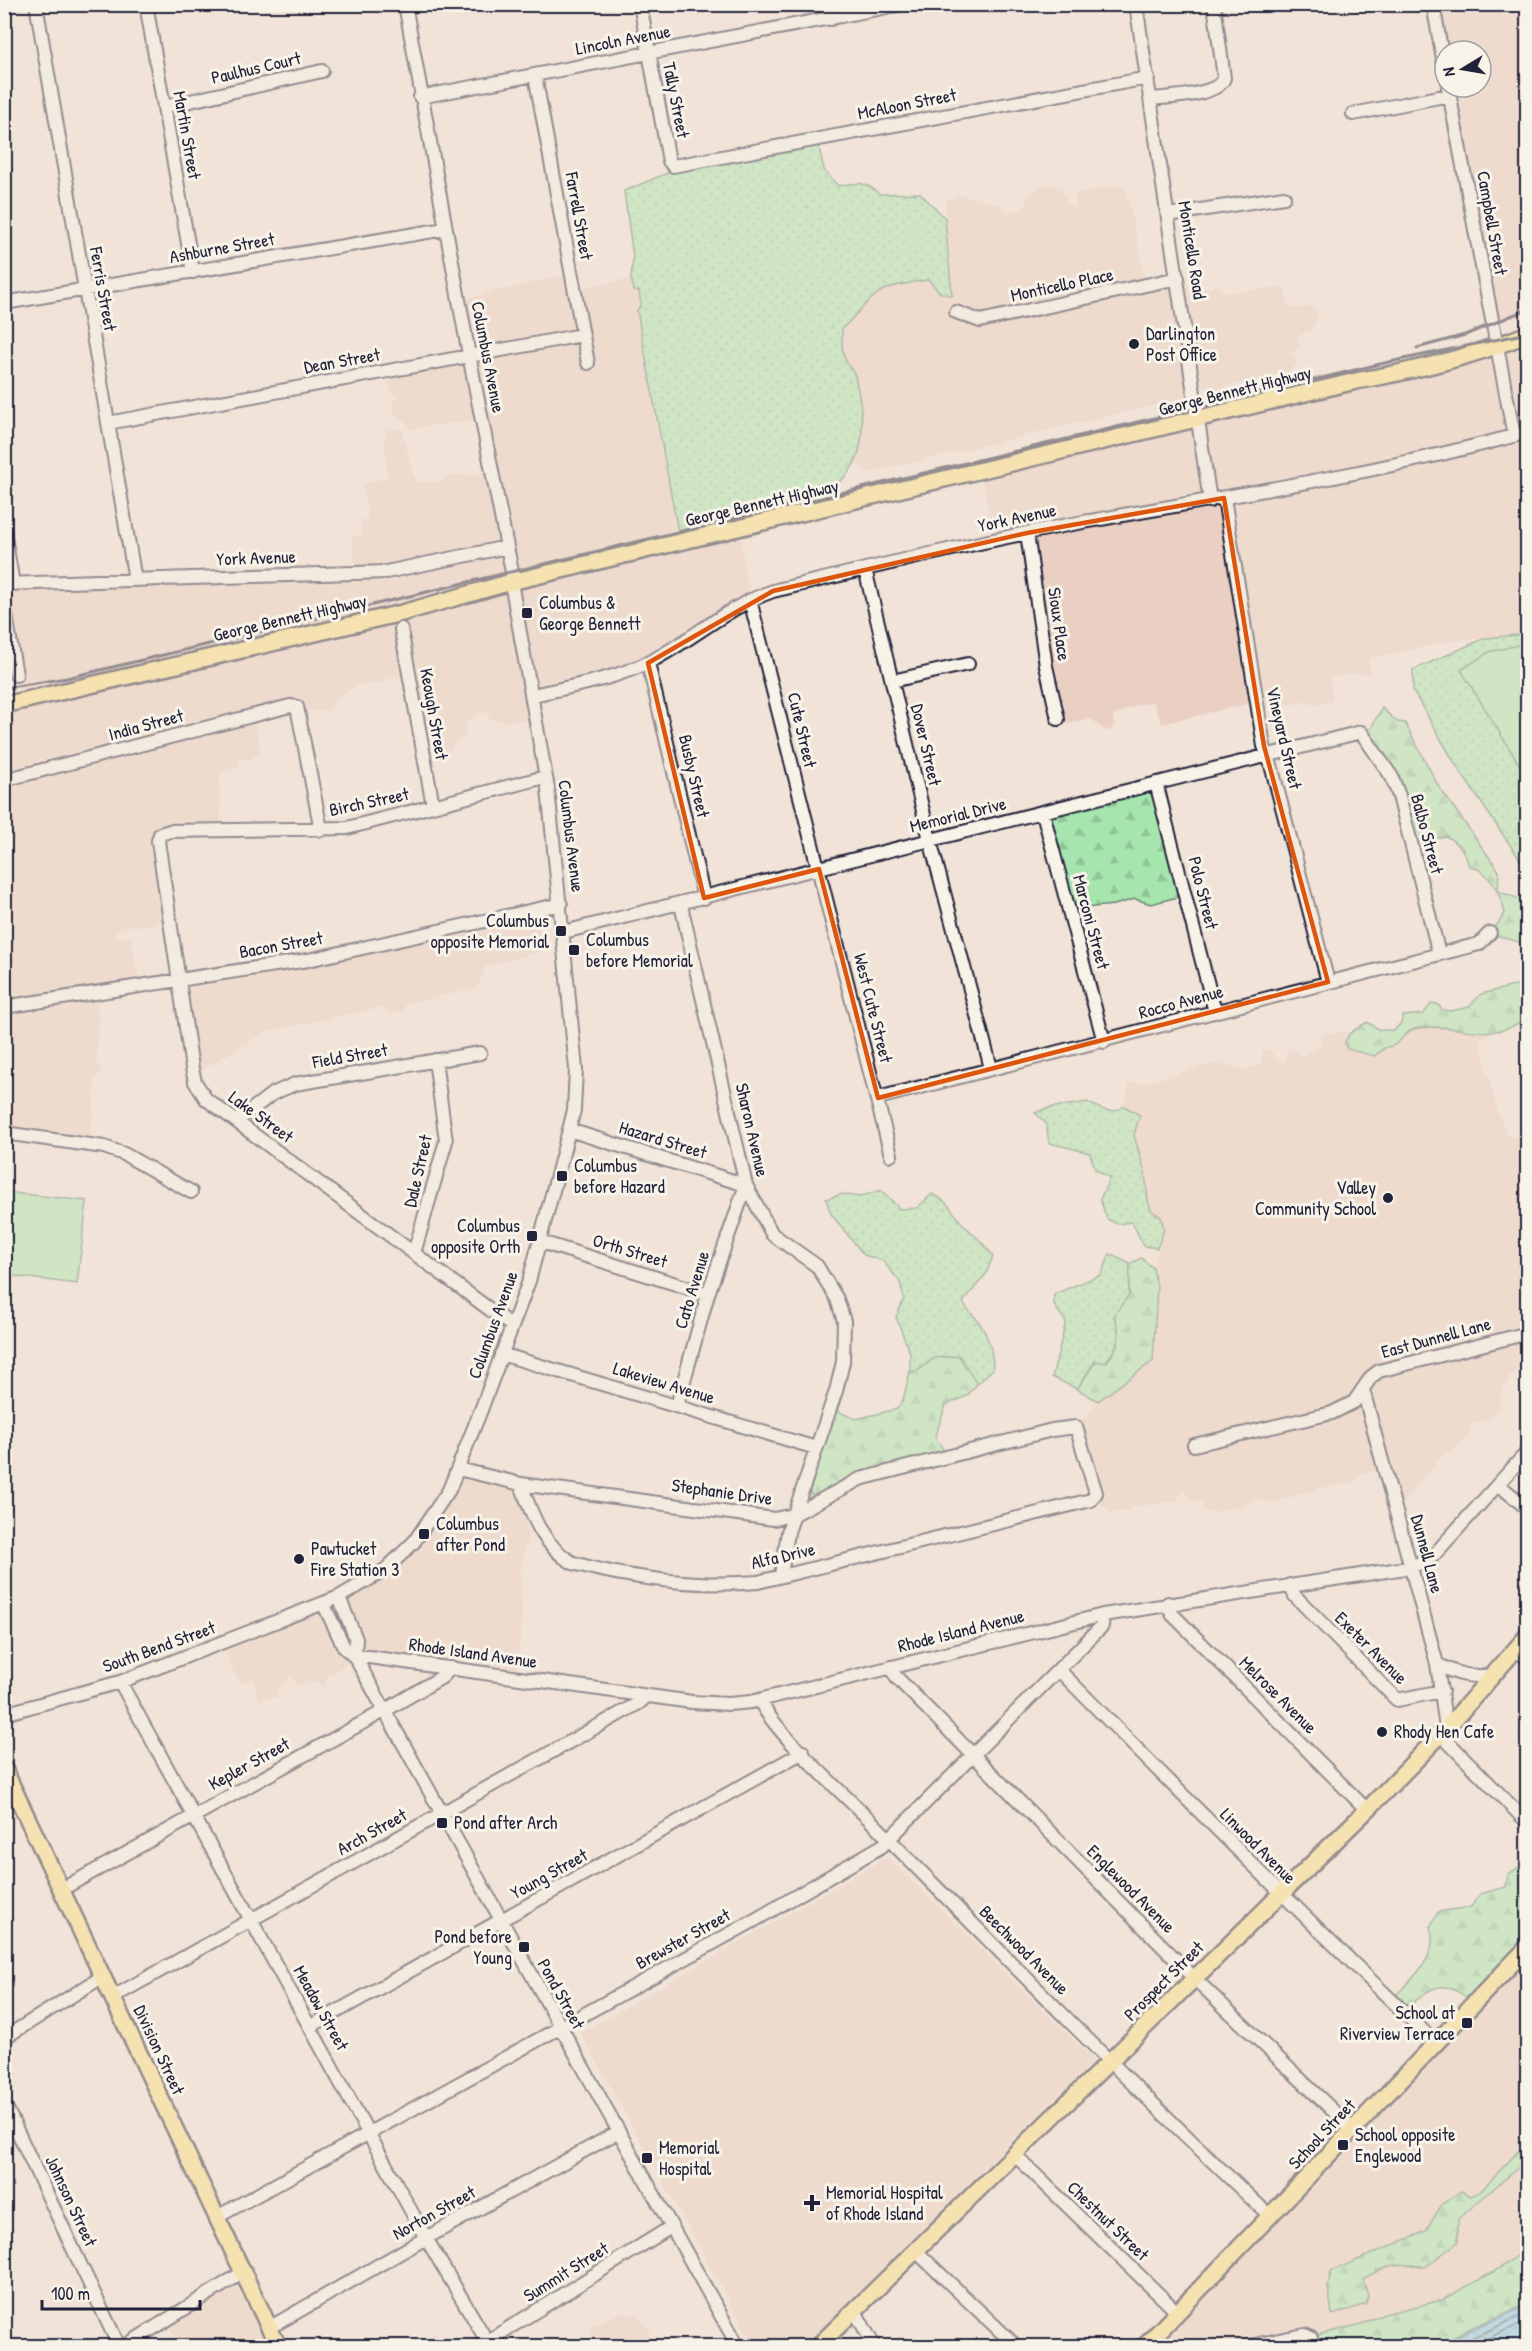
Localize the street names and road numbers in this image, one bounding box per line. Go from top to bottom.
street label: Lincoln Avenue [573,18,672,61]
street label: Paulhus Court [209,45,304,90]
street label: Tally Street [657,60,696,141]
street label: McAloon Street [855,82,959,125]
street label: Martin Street [167,89,208,182]
street label: Farrell Street [559,169,600,263]
street label: Campbell Street [1471,169,1514,278]
street label: Monticello Road [1172,199,1213,301]
street label: Ashburne Street [167,226,277,269]
street label: Ferris Street [84,244,123,334]
street label: Monticello Place [1008,261,1115,308]
street label: Columbus Avenue [465,299,512,415]
street label: Dean Street [302,341,383,379]
street label: George Bennett Highway [1156,359,1314,422]
street label: George Bennett Highway [683,473,841,532]
street label: York Avenue [975,497,1058,538]
street label: York Avenue [216,544,296,571]
street label: Sioux Place [1042,586,1077,662]
street label: George Bennett Highway [211,588,369,647]
street label: Keough Street [414,666,455,762]
street label: Vineyard Street [1261,684,1309,792]
street label: Cute Street [782,690,823,771]
street label: India Street [106,702,187,746]
street label: Dover Street [905,702,948,789]
street label: Busby Street [673,732,716,821]
street label: Columbus Avenue [552,778,591,893]
street label: Birch Street [327,781,412,822]
street label: Memorial Drive [907,791,1009,839]
street label: Balbo Street [1405,791,1450,877]
street label: Polo Street [1182,854,1225,933]
street label: Marconi Street [1067,872,1116,973]
street label: Bacon Street [237,925,326,964]
street label: West Cute Street [848,951,899,1066]
street label: Rocco Avenue [1136,978,1226,1025]
street label: Field Street [309,1036,390,1075]
street label: Sharon Avenue [730,1081,775,1179]
street label: Lake Street [224,1085,299,1149]
street label: Hazard Street [616,1114,711,1165]
street label: Dale Street [397,1131,438,1210]
street label: Orth Street [590,1227,671,1274]
street label: Cato Avenue [668,1248,715,1332]
street label: Columbus Avenue [462,1268,524,1382]
street label: East Dunnell Lane [1378,1311,1493,1364]
street label: Lakeview Avenue [610,1355,718,1410]
street label: Stephanie Drive [670,1472,774,1511]
street label: Dunnell Lane [1405,1512,1450,1596]
street label: Alfa Drive [748,1536,817,1575]
street label: Rhode Island Avenue [895,1603,1027,1658]
street label: Exeter Avenue [1330,1606,1413,1689]
street label: South Bend Street [99,1614,219,1678]
street label: Rhode Island Avenue [407,1631,539,1674]
street label: Melrose Avenue [1234,1650,1323,1739]
street label: Kepler Street [204,1731,295,1796]
street label: Arch Street [332,1802,412,1861]
street label: Linwood Avenue [1215,1802,1302,1889]
street label: Englewood Avenue [1082,1839,1181,1938]
street label: Young Street [506,1842,593,1905]
street label: Beechwood Avenue [974,1899,1075,2000]
street label: Brewster Street [631,1902,735,1975]
street label: Prospect Street [1118,1935,1210,2026]
street label: Pond Street [532,1954,591,2034]
street label: Meadow Street [288,1961,355,2055]
street label: Division Street [128,2001,191,2099]
street label: School Street [1282,2092,1361,2174]
street label: Johnson Street [39,2151,104,2251]
street label: Chestnut Street [1062,2175,1155,2267]
street label: Norton Street [388,2179,480,2246]
street label: Summit Street [518,2235,614,2308]

